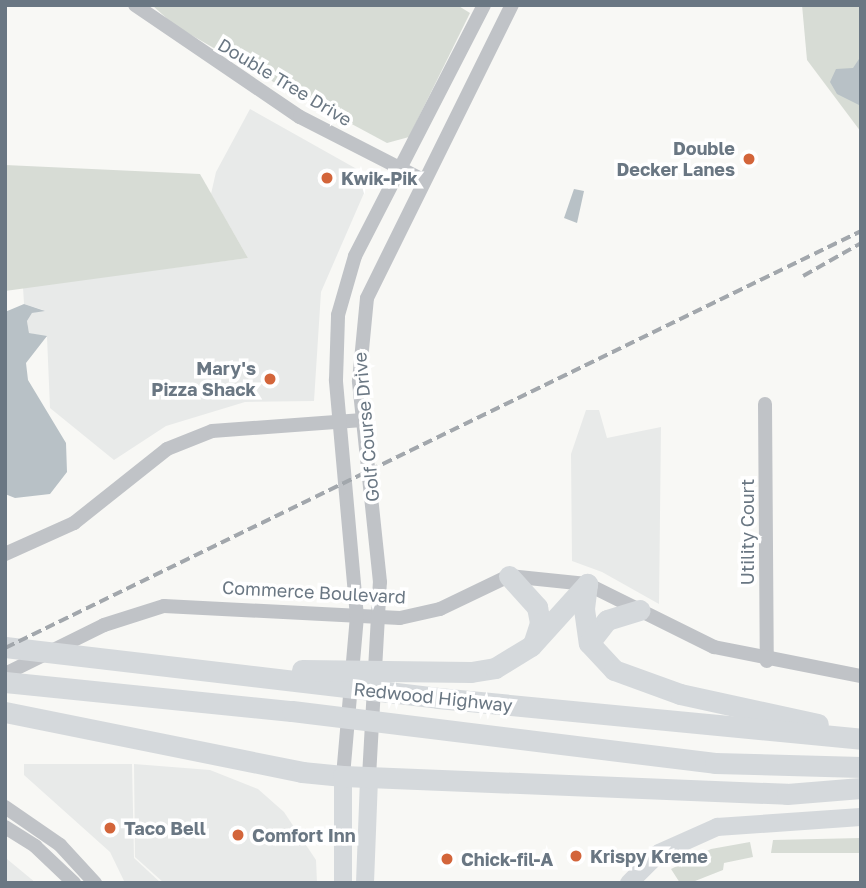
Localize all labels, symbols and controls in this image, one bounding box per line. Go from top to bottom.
street label: Double Tree Drive [214,34,356,130]
place label: Double Decker Lanes [616,138,735,180]
marker: Double Decker Lanes [741,151,757,167]
place label: Kwik-Pik [341,167,418,189]
marker: Kwik-Pik [319,170,335,186]
street label: Golf Course Drive [349,351,383,503]
place label: Mary's Pizza Shack [151,358,256,400]
marker: Mary's Pizza Shack [262,371,278,387]
street label: Utility Court [736,479,758,585]
street label: Commerce Boulevard [222,576,406,608]
street label: Redwood Highway [352,678,514,716]
place label: Taco Bell [124,817,206,839]
marker: Taco Bell [102,820,118,836]
place label: Comfort Inn [252,824,356,846]
marker: Comfort Inn [230,827,246,843]
place label: Krispy Kreme [590,845,708,867]
place label: Chick-fil-A [461,848,553,870]
marker: Krispy Kreme [568,848,584,864]
marker: Chick-fil-A [439,851,455,867]

